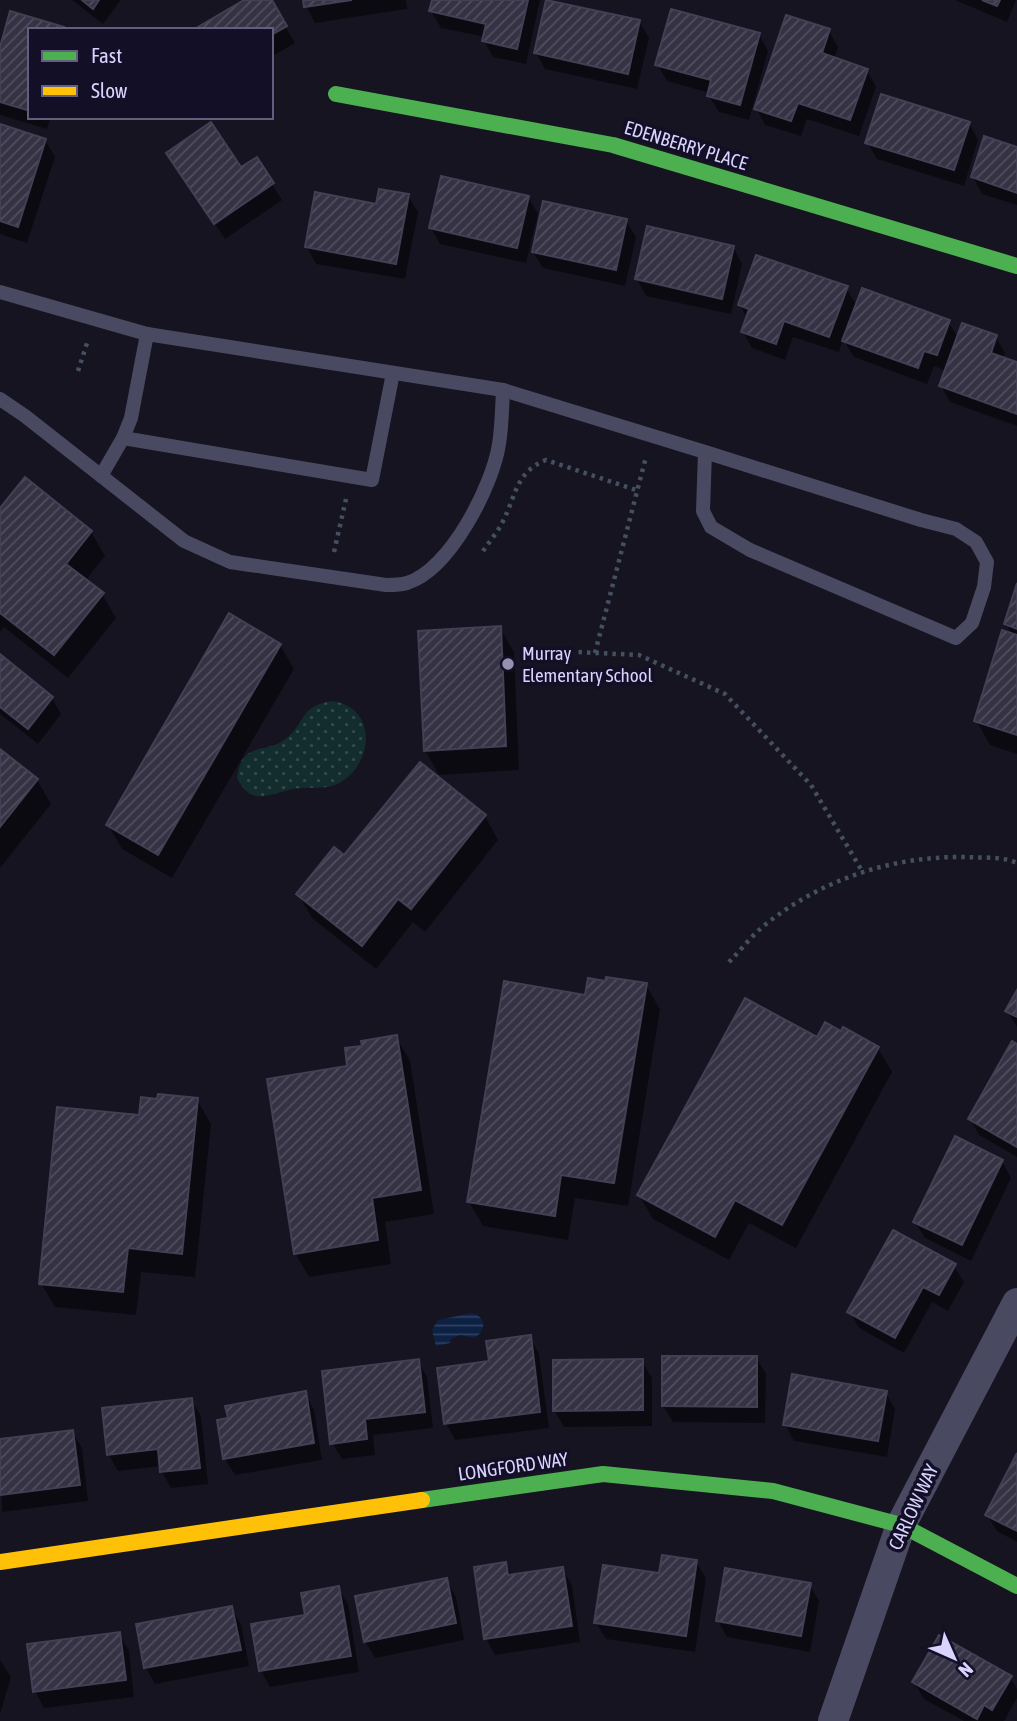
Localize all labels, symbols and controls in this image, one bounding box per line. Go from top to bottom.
legend [28,28,273,119]
text: Fast [91,43,122,67]
text: Slow [91,78,128,102]
street label: EDENBERRY PLACE [622,116,750,174]
place label: Murray Elementary School [522,642,653,686]
marker: Murray Elementary School [500,656,516,672]
street label: LONGFORD WAY [456,1447,570,1485]
street label: CARLOW WAY [884,1460,943,1553]
north arrow [919,1623,989,1693]
text: N [954,1658,978,1682]

